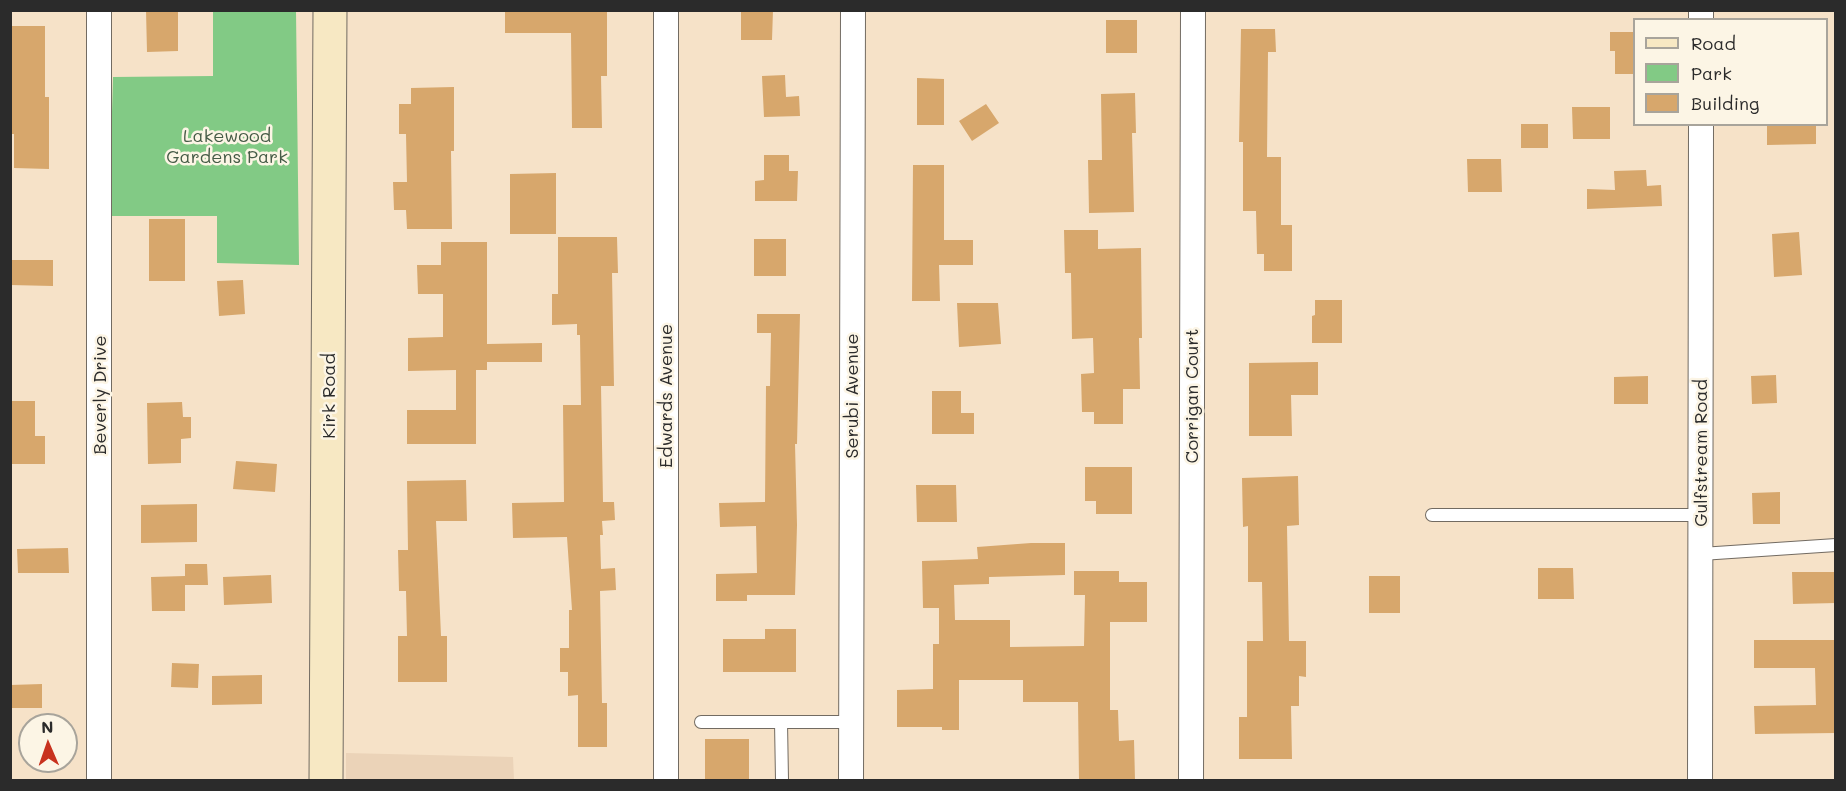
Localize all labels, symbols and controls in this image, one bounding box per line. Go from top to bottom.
legend [1633,18,1828,126]
text: Road [1691,31,1736,55]
text: Park [1691,61,1732,85]
text: Building [1691,91,1759,115]
park label: Lakewood Gardens Park [166,125,288,168]
street label: Edwards Avenue [655,324,677,468]
street label: Corrigan Court [1181,329,1203,463]
street label: Serubi Avenue [841,333,863,459]
street label: Beverly Drive [89,335,111,455]
street label: Kirk Road [318,353,340,439]
street label: Gulfstream Road [1690,379,1712,527]
north arrow [18,713,78,773]
text: N [41,716,54,737]

